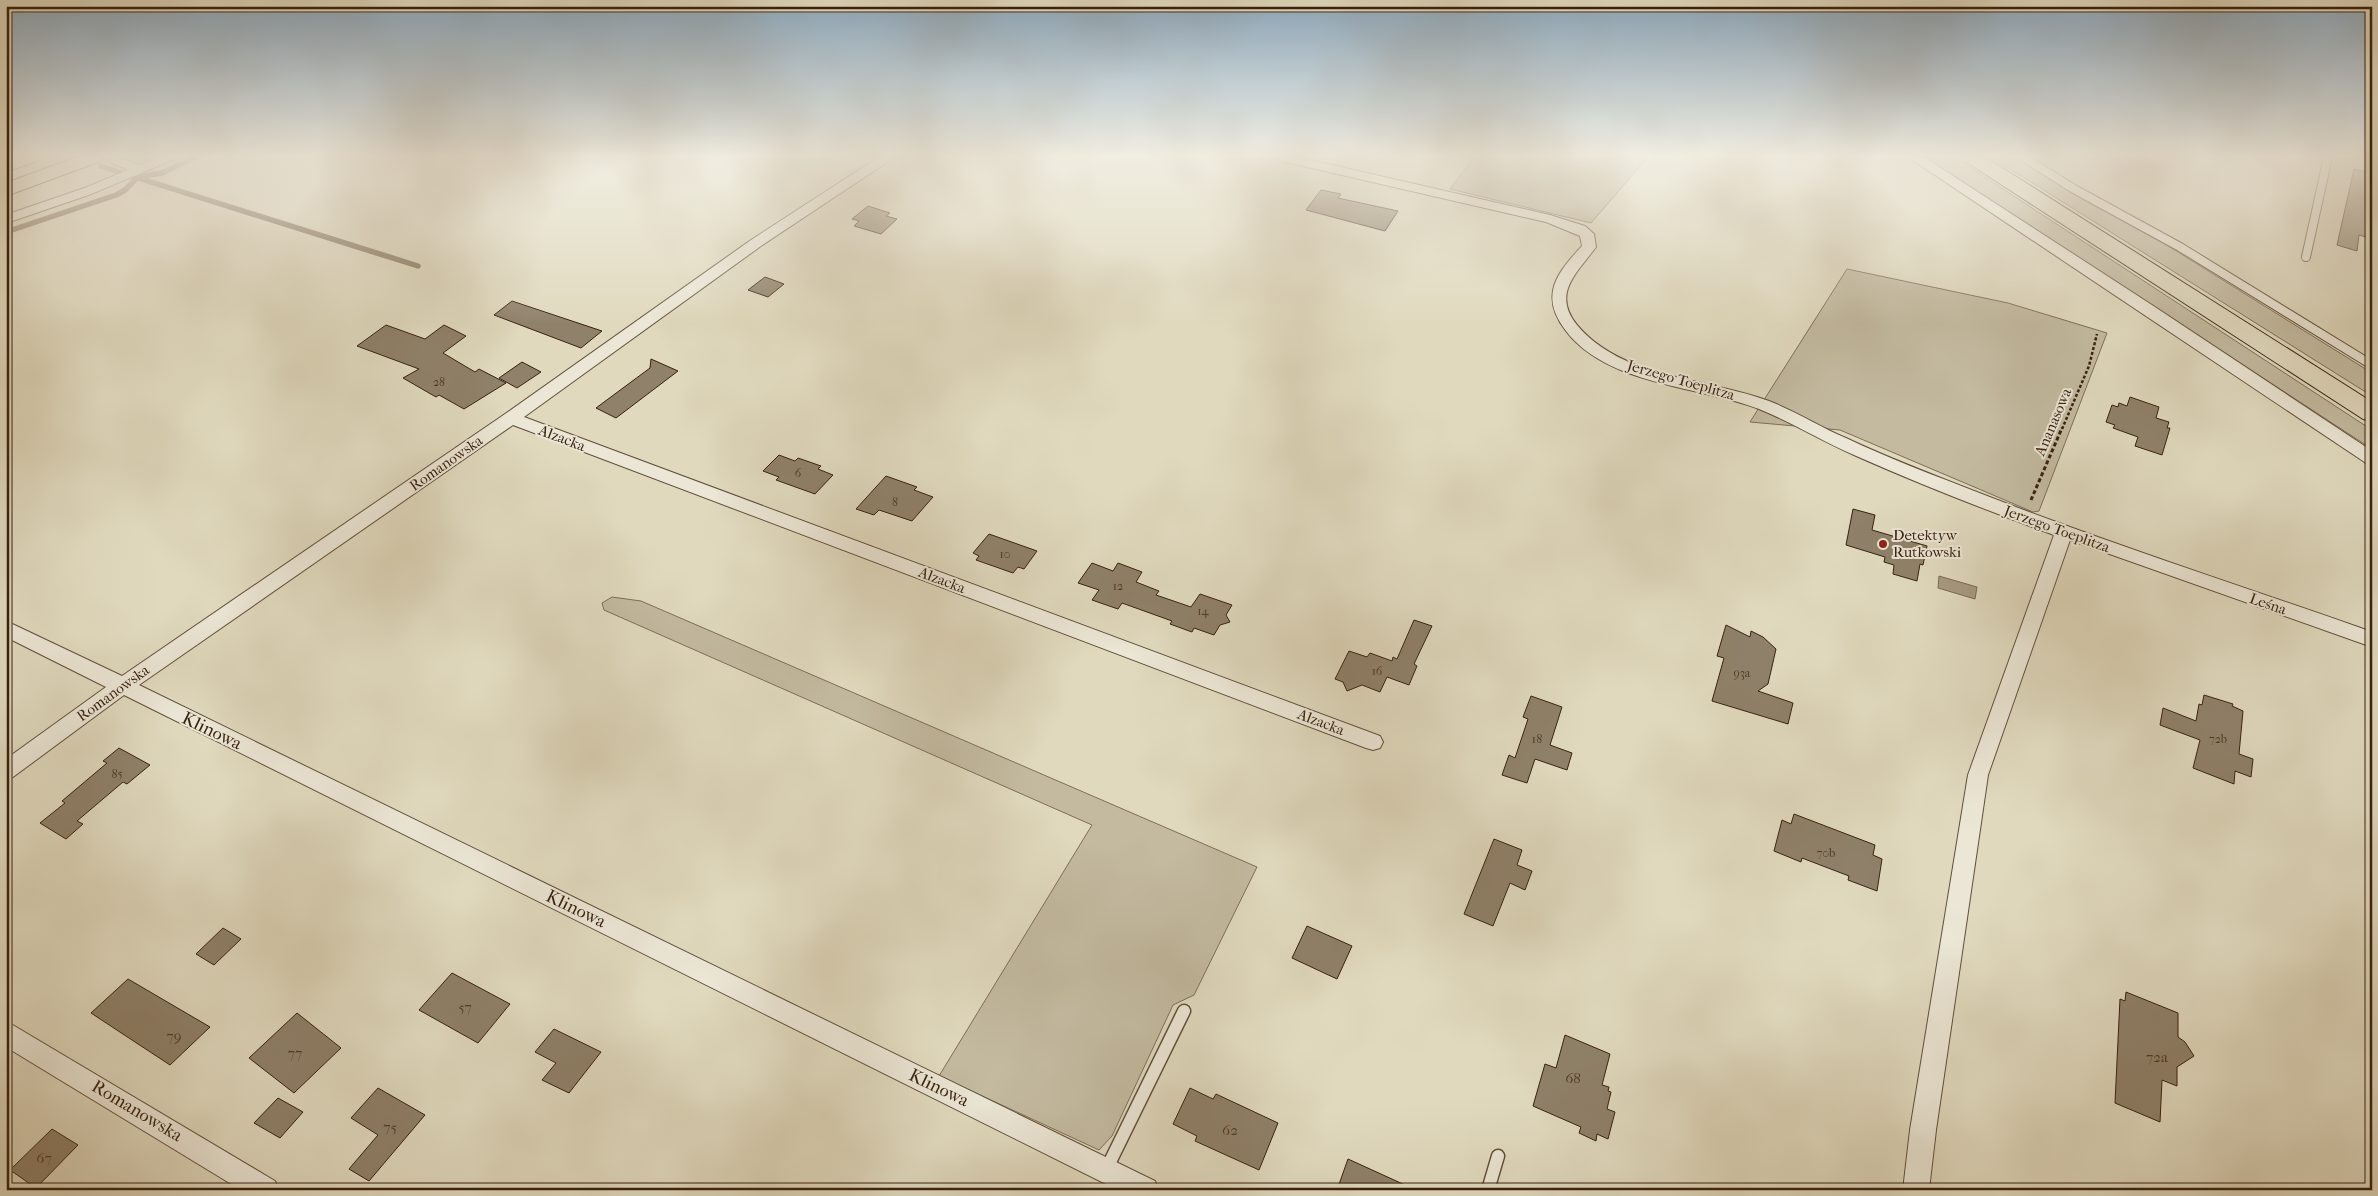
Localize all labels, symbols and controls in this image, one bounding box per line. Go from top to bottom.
street label: Jerzego Toeplitza [1624,356,1738,404]
house number: 28 [433,375,445,389]
street label: Ananasowa [2030,384,2076,459]
street label: Alzacka [535,421,589,455]
street label: Romanowska [406,431,487,495]
house number: 6 [795,466,802,480]
house number: 8 [892,495,898,509]
street label: Jerzego Toeplitza [2001,501,2113,557]
place label: Detektyw Rutkowski [1893,526,1962,561]
marker: Detektyw Rutkowski [1877,538,1889,550]
house number: 10 [1000,547,1010,561]
street label: Alzacka [915,563,969,597]
house number: 12 [1113,579,1123,593]
street label: Leśna [2247,589,2290,619]
house number: 14 [1197,604,1210,618]
street label: Romanowska [73,660,153,725]
house number: 16 [1372,664,1383,678]
house number: 93a [1734,666,1751,680]
street label: Alzacka [1294,705,1348,739]
street label: Klinowa [179,708,246,755]
house number: 18 [1532,732,1542,746]
house number: 72b [2209,732,2227,746]
house number: 85 [111,767,123,781]
house number: 70b [1817,846,1835,860]
street label: Klinowa [543,886,610,933]
house number: 57 [458,998,472,1016]
house number: 79 [166,1027,182,1045]
house number: 77 [288,1044,302,1062]
house number: 72a [2146,1048,2169,1066]
street label: Klinowa [906,1065,973,1112]
house number: 68 [1565,1069,1581,1087]
street label: Romanowska [88,1076,187,1147]
house number: 75 [383,1118,397,1136]
house number: 62 [1222,1121,1238,1139]
house number: 67 [36,1149,52,1167]

